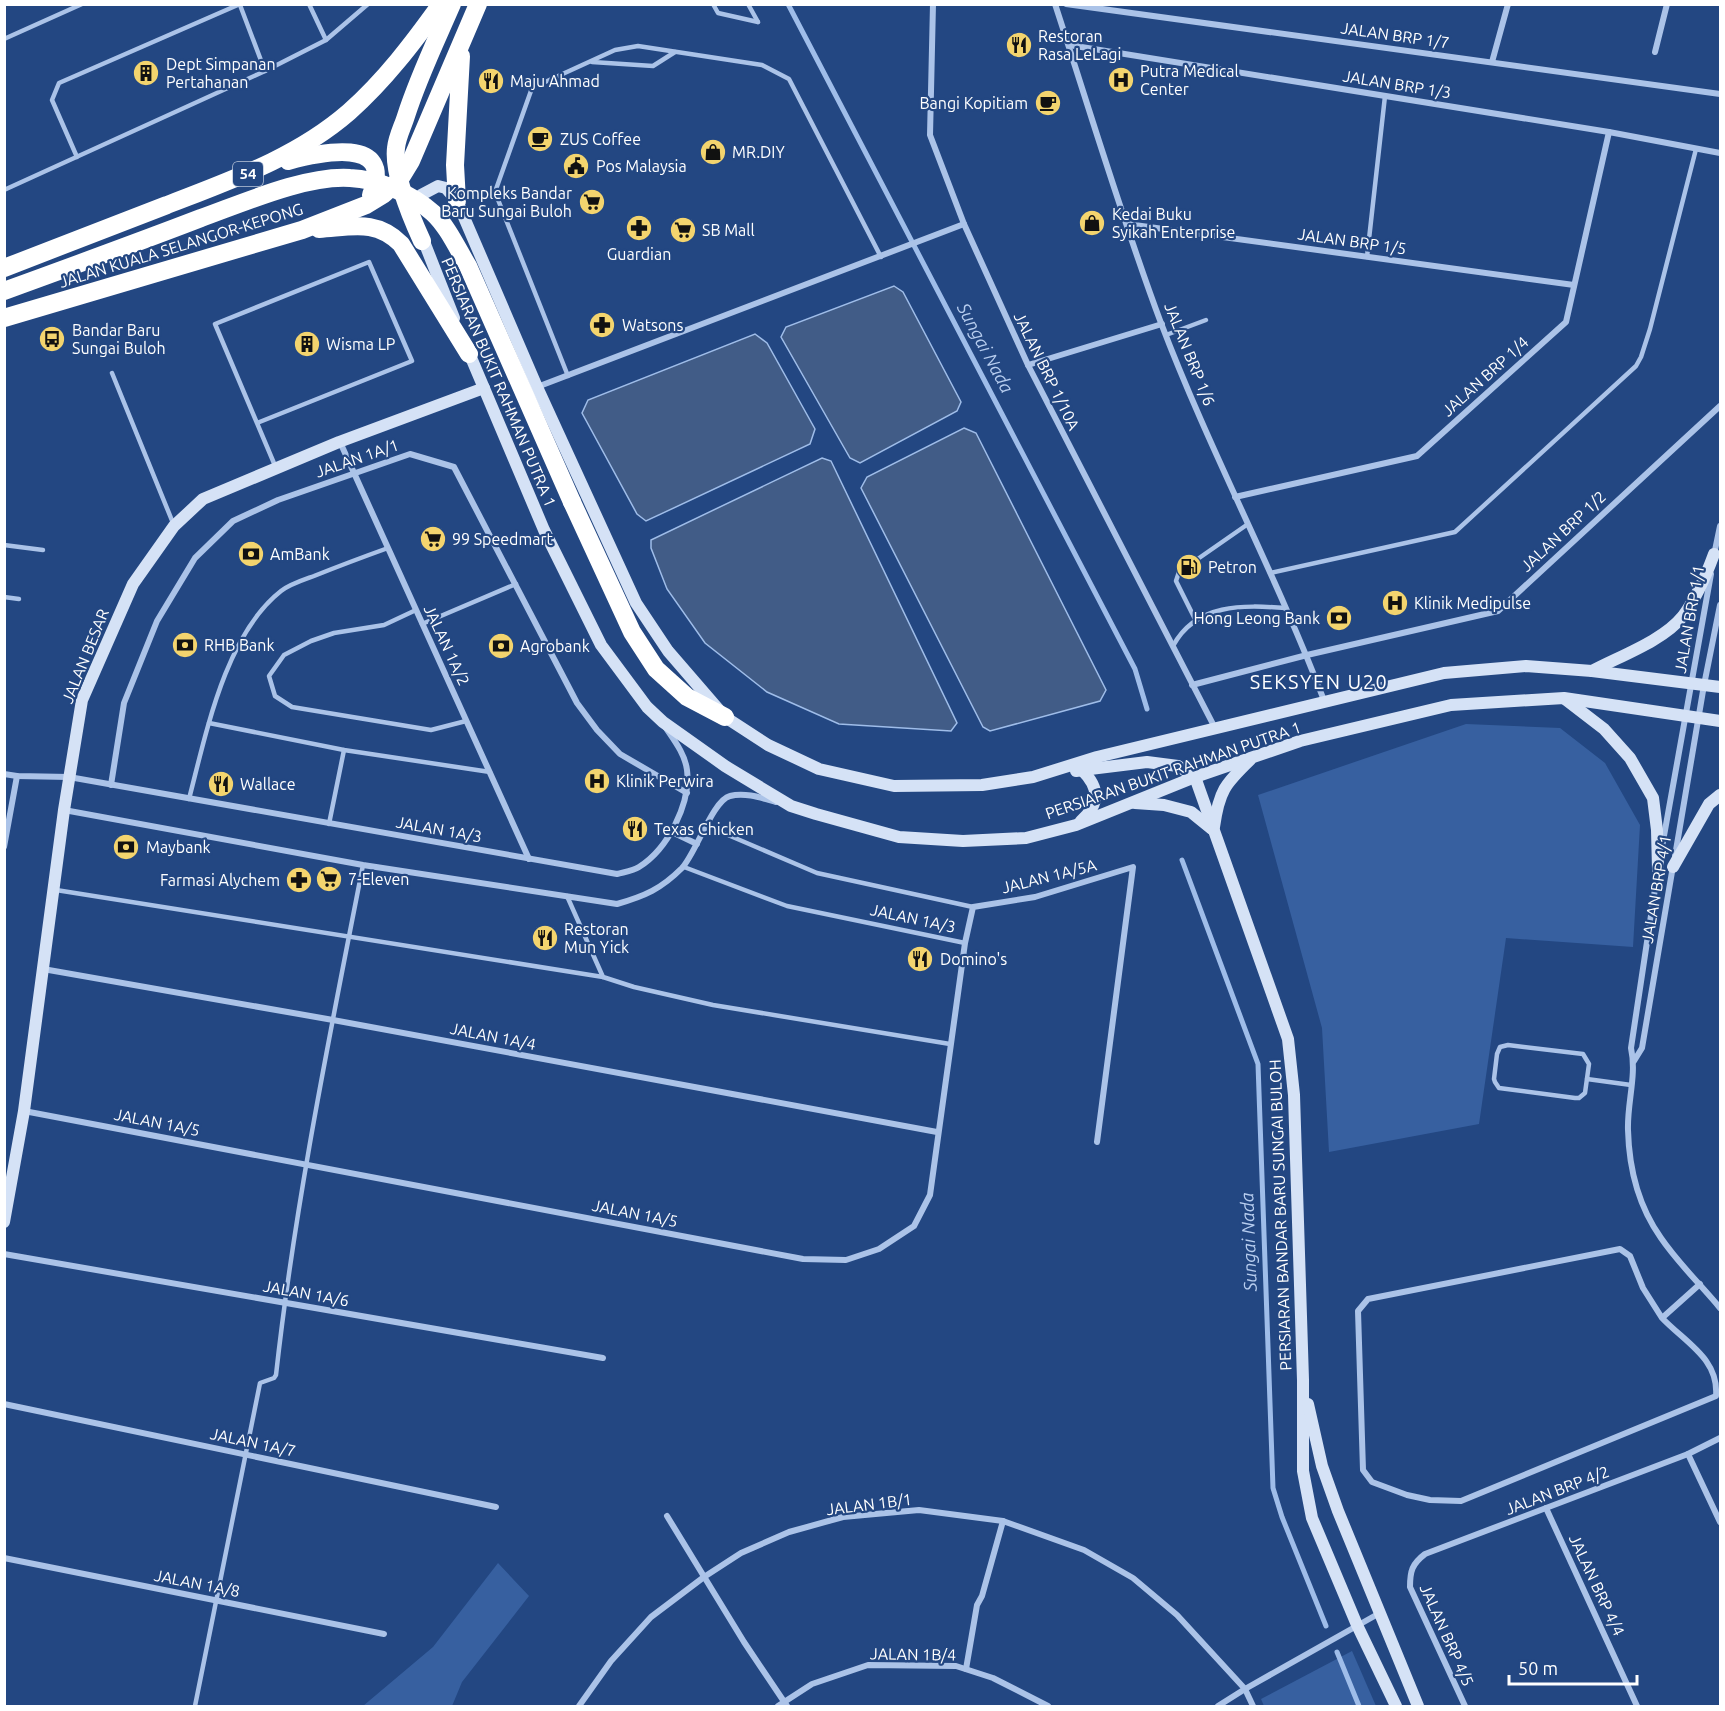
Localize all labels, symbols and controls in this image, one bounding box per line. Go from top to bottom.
street label: JALAN BRP 1/7 [1339,18,1451,52]
place label: Restoran Rasa LeLagi [1038,27,1121,63]
restaurant icon: Restoran Rasa LeLagi [1004,30,1034,60]
place label: Dept Simpanan Pertahanan [166,55,276,91]
building icon: Dept Simpanan Pertahanan [131,58,161,88]
place label: Putra Medical Center [1140,62,1239,98]
hospital icon: Putra Medical Center [1106,65,1136,95]
restaurant icon: Maju Ahmad [476,66,506,96]
street label: JALAN BRP 1/3 [1341,67,1453,101]
place label: Maju Ahmad [510,72,600,90]
cafe icon: Bangi Kopitiam [1033,88,1063,118]
place label: Bangi Kopitiam [919,94,1028,112]
cafe icon: ZUS Coffee [525,124,555,154]
place label: ZUS Coffee [560,130,641,148]
shop icon: MR.DIY [698,137,728,167]
place label: MR.DIY [732,143,785,161]
public building icon: Pos Malaysia [561,151,591,181]
place label: Pos Malaysia [596,157,687,175]
road number: 54 [233,162,263,186]
place label: Kompleks Bandar Baru Sungai Buloh [441,184,572,220]
supermarket icon: Kompleks Bandar Baru Sungai Buloh [577,187,607,217]
street label: JALAN KUALA SELANGOR-KEPONG [57,199,305,291]
place label: Kedai Buku Syikah Enterprise [1112,205,1235,241]
shop icon: Kedai Buku Syikah Enterprise [1077,208,1107,238]
pharmacy icon: Guardian [624,213,654,243]
supermarket icon: SB Mall [668,215,698,245]
place label: SB Mall [702,221,755,239]
street label: JALAN BRP 1/5 [1296,224,1408,258]
place label: Guardian [607,245,671,263]
street label: PERSIARAN BUKIT RAHMAN PUTRA 1 [438,255,560,509]
water label: Sungai Nada [953,298,1018,396]
street label: JALAN BRP 1/6 [1161,300,1219,408]
street label: JALAN BRP 1/10A [1011,309,1084,433]
pharmacy icon: Watsons [587,310,617,340]
place label: Watsons [622,316,683,334]
place label: Bandar Baru Sungai Buloh [72,321,166,357]
bus stop icon: Bandar Baru Sungai Buloh [37,324,67,354]
building icon: Wisma LP [292,329,322,359]
street label: JALAN BRP 1/4 [1438,333,1532,419]
place label: Wisma LP [326,335,395,353]
street label: JALAN 1A/1 [313,435,401,481]
street label: JALAN BRP 1/2 [1517,487,1609,575]
supermarket icon: 99 Speedmart [418,524,448,554]
place label: 99 Speedmart [452,530,554,548]
bank icon: AmBank [236,539,266,569]
place label: AmBank [270,545,330,563]
fuel station icon: Petron [1174,552,1204,582]
place label: Petron [1208,558,1257,576]
street label: JALAN BRP 1/1 [1671,563,1707,675]
hospital icon: Klinik Medipulse [1380,588,1410,618]
place label: Klinik Medipulse [1414,594,1531,612]
street label: JALAN 1A/2 [420,602,474,688]
bank icon: Hong Leong Bank [1324,603,1354,633]
street label: JALAN BESAR [58,606,112,706]
place label: Hong Leong Bank [1194,609,1320,627]
bank icon: RHB Bank [170,630,200,660]
bank icon: Agrobank [486,631,516,661]
place label: RHB Bank [204,636,275,654]
place label: Agrobank [520,637,590,655]
district label: SEKSYEN U20 [1250,670,1388,693]
street label: PERSIARAN BUKIT RAHMAN PUTRA 1 [1043,718,1303,822]
hospital icon: Klinik Perwira [582,766,612,796]
restaurant icon: Wallace [206,769,236,799]
place label: Klinik Perwira [616,772,714,790]
place label: Wallace [240,775,296,793]
street label: JALAN 1A/3 [395,813,483,845]
restaurant icon: Texas Chicken [620,814,650,844]
place label: Texas Chicken [654,820,754,838]
bank icon: Maybank [111,832,141,862]
street label: JALAN BRP 4/1 [1638,833,1674,945]
place label: Maybank [146,838,211,856]
street label: JALAN 1A/5A [1000,855,1099,897]
supermarket icon: 7-Eleven [314,864,344,894]
pharmacy icon: Farmasi Alychem [284,865,314,895]
place label: 7-Eleven [348,870,409,888]
place label: Farmasi Alychem [160,871,280,889]
street label: JALAN 1A/3 [869,900,957,936]
place label: Restoran Mun Yick [564,920,629,956]
restaurant icon: Restoran Mun Yick [530,923,560,953]
restaurant icon: Domino's [905,944,935,974]
place label: Domino's [940,950,1007,968]
street label: JALAN 1A/4 [449,1019,537,1053]
street label: PERSIARAN BANDAR BARU SUNGAI BULOH [1266,1059,1294,1371]
street label: JALAN 1A/5 [113,1105,201,1139]
water label: Sungai Nada [1236,1192,1260,1293]
street label: JALAN 1A/5 [591,1196,679,1230]
street label: JALAN 1A/6 [262,1277,350,1309]
street label: JALAN 1A/7 [209,1424,297,1460]
street label: JALAN BRP 4/2 [1503,1462,1611,1518]
street label: JALAN 1B/1 [825,1490,913,1518]
street label: JALAN BRP 4/4 [1566,1532,1628,1638]
street label: JALAN 1A/8 [153,1566,241,1600]
street label: JALAN BRP 4/5 [1416,1581,1478,1689]
street label: JALAN 1B/4 [870,1644,956,1664]
scale bar [1509,1648,1636,1686]
text: 50 m [1518,1658,1558,1678]

